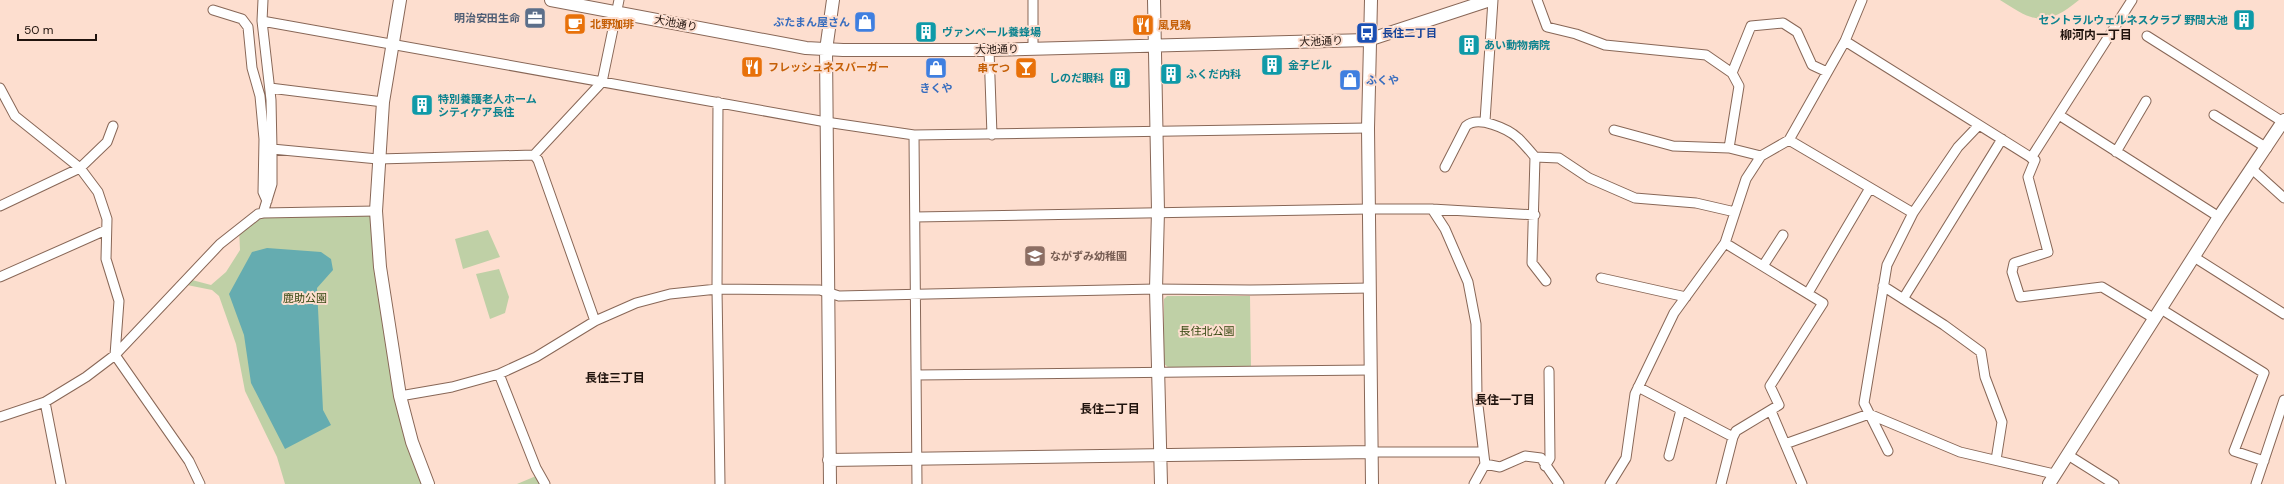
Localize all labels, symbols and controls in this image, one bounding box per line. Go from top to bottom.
office icon: 明治安田生命 [522,5,548,31]
building icon: セントラルウェルネスクラブ 野間大池 [2231,7,2257,33]
shop icon: ぶたまん屋さん [852,9,878,35]
place label: 明治安田生命 [454,11,520,25]
cafe icon: 北野珈琲 [562,11,588,37]
street label: 大池通り [653,12,699,34]
restaurant icon: 風見鶏 [1130,12,1156,38]
place label: セントラルウェルネスクラブ 野間大池 [2038,13,2228,27]
place label: ぶたまん屋さん [773,15,850,29]
scale bar [18,16,96,42]
place label: 北野珈琲 [590,17,634,31]
place label: 風見鶏 [1158,18,1191,32]
building icon: ヴァンベール養蜂場 [913,19,939,45]
bus stop icon: 長住二丁目 [1354,20,1380,46]
text: 50 m [24,22,53,38]
place label: ヴァンベール養蜂場 [942,25,1041,39]
place label: 長住二丁目 [1382,26,1437,40]
district label: 柳河内一丁目 [2060,27,2132,43]
building icon: あい動物病院 [1456,32,1482,58]
street label: 大池通り [1299,33,1343,49]
place label: あい動物病院 [1484,38,1550,52]
street label: 大池通り [975,42,1019,56]
building icon: 金子ビル [1259,52,1285,78]
restaurant icon: フレッシュネスバーガー [739,54,765,80]
shop icon: きくや [923,55,949,81]
bar icon: 串てつ [1013,55,1039,81]
place label: 金子ビル [1288,58,1332,72]
place label: フレッシュネスバーガー [768,60,889,74]
place label: 串てつ [977,61,1010,75]
building icon: ふくだ内科 [1158,61,1184,87]
building icon: しのだ眼科 [1107,65,1133,91]
place label: ふくだ内科 [1186,67,1241,81]
shop icon: ふくや [1337,67,1363,93]
place label: しのだ眼科 [1049,71,1104,85]
place label: ふくや [1366,73,1399,87]
place label: きくや [920,81,953,95]
building icon: 特別養護老人ホーム シティケア長住 [409,92,435,118]
place label: 特別養護老人ホーム シティケア長住 [438,92,537,119]
school or university icon: ながずみ幼稚園 [1022,243,1048,269]
place label: ながずみ幼稚園 [1050,249,1127,263]
park label: 鹿助公園 [283,291,327,305]
park label: 長住北公園 [1180,324,1235,338]
district label: 長住三丁目 [585,370,645,386]
district label: 長住一丁目 [1475,392,1535,408]
district label: 長住二丁目 [1080,401,1140,417]

